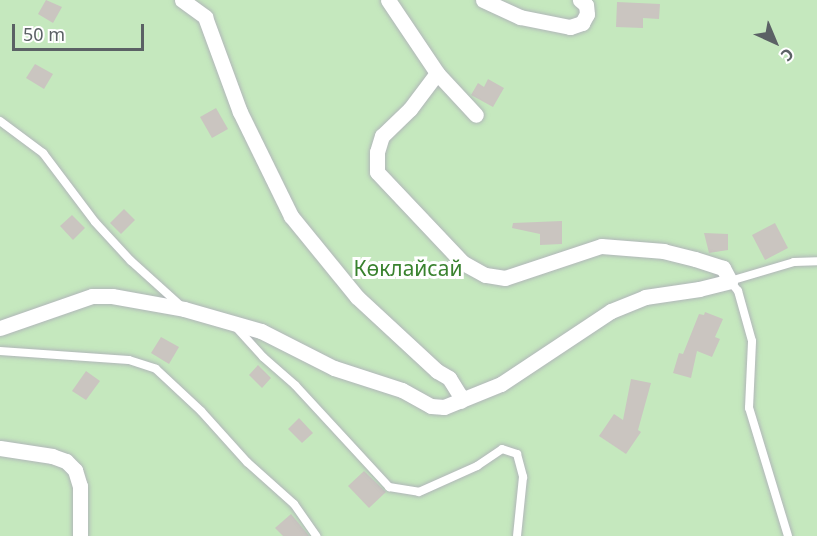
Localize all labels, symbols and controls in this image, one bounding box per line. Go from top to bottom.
scale bar [15,12,147,50]
north arrow [745,12,805,72]
text: 50 m [23,22,65,46]
text: С [776,43,799,66]
park label: Көклайсай [354,255,462,281]

